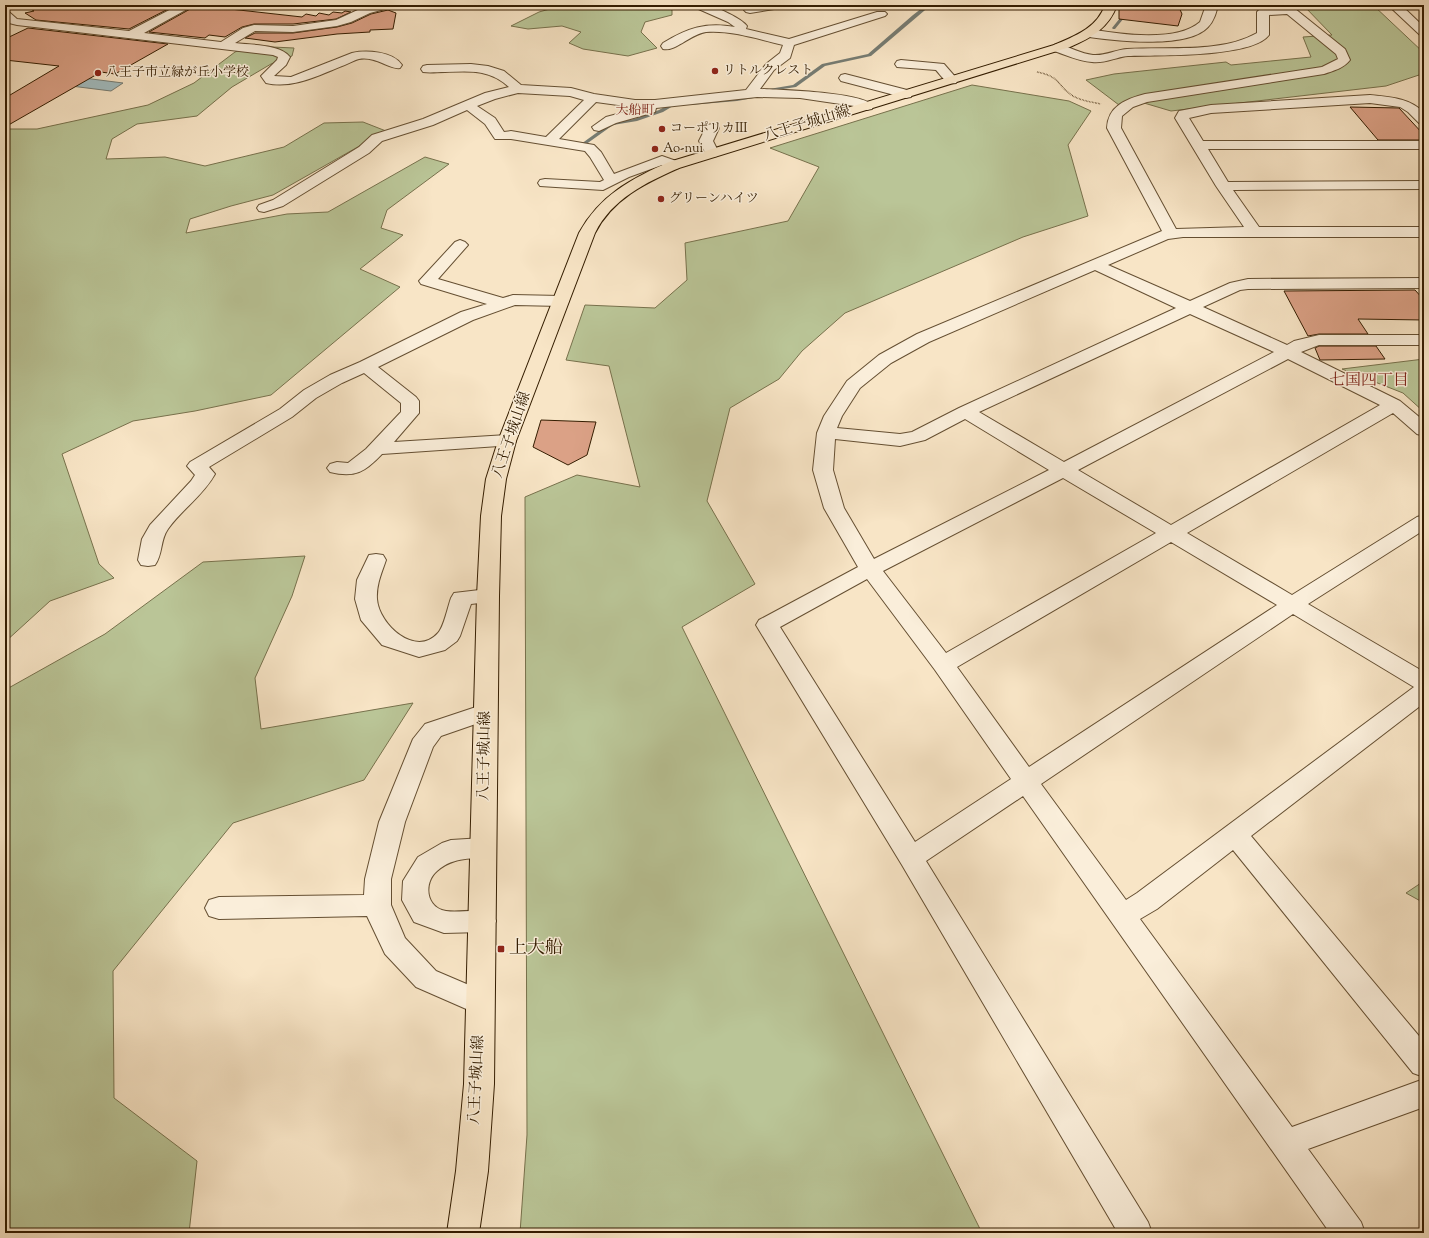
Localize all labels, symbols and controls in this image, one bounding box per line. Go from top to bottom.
place label: リトルクレスト [723,62,813,80]
place label: 八王子市立緑が丘小学校 [106,64,249,82]
marker: リトルクレスト [710,66,720,76]
marker: 八王子市立緑が丘小学校 [93,68,103,78]
street label: 八王子城山線 [761,101,853,147]
district label: 大船町 [615,102,655,120]
place label: コーポリカⅢ [670,120,748,138]
marker: コーポリカⅢ [657,124,667,134]
place label: Ao-nui [663,140,703,158]
marker: Ao-nui [650,144,660,154]
place label: グリーンハイツ [669,190,759,208]
marker: グリーンハイツ [656,194,666,204]
district label: 七国四丁目 [1329,370,1409,393]
street label: 八王子城山線 [487,389,537,481]
street label: 八王子城山線 [474,711,496,801]
place label: 上大船 [509,936,563,962]
marker: 上大船 [496,944,506,954]
street label: 八王子城山線 [464,1035,490,1125]

